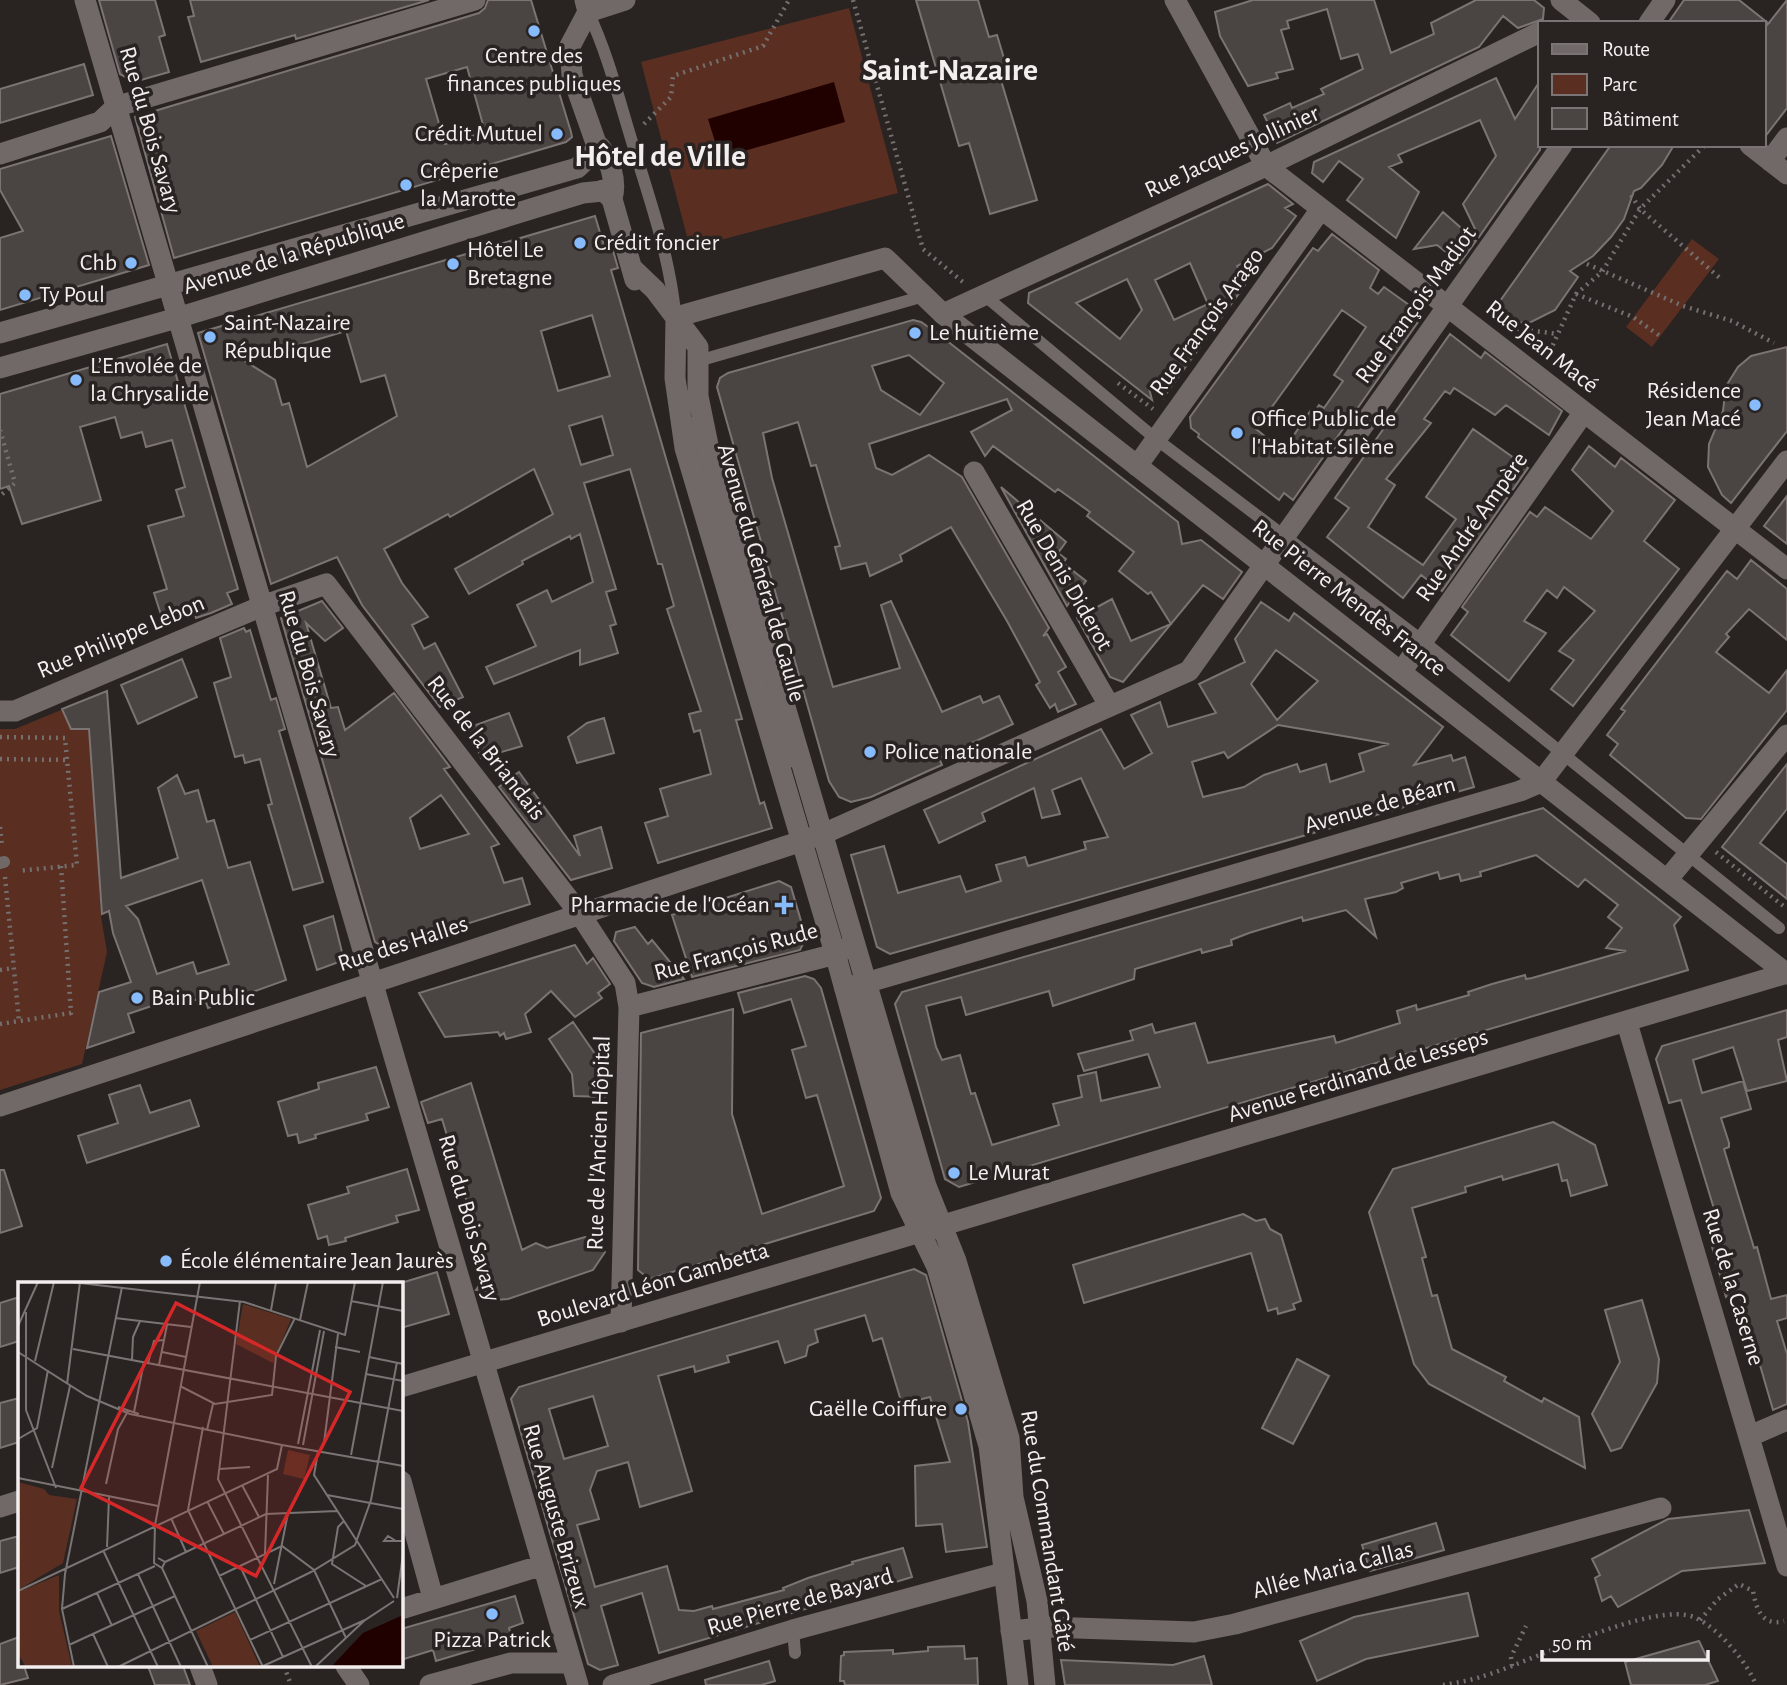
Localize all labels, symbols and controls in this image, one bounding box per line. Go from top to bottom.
legend [1538,21,1766,147]
marker: Centre des finances publiques [526,23,542,39]
text: Route [1602,39,1650,60]
street label: Rue du Bois Savary [115,44,185,216]
place label: Centre des finances publiques [446,44,622,96]
district label: Saint-Nazaire [862,54,1038,86]
text: Parc [1602,74,1637,95]
street label: Rue Jacques Jollinier [1141,101,1323,203]
text: Bâtiment [1602,109,1679,130]
place label: Crédit Mutuel [415,122,543,146]
marker: Crédit Mutuel [549,126,565,142]
district label: Hôtel de Ville [574,140,746,172]
place label: Crêperie la Marotte [420,159,516,211]
marker: Crêperie la Marotte [398,177,414,193]
street label: Avenue de la République [181,209,407,299]
street label: Rue François Madiot [1351,222,1481,388]
place label: Crédit foncier [594,231,720,255]
marker: Crédit foncier [572,235,588,251]
place label: Hôtel Le Bretagne [467,238,552,290]
street label: Rue François Arago [1146,244,1268,400]
place label: Chb [80,251,117,275]
marker: Chb [123,255,139,271]
marker: Hôtel Le Bretagne [445,256,461,272]
place label: Ty Poul [39,283,105,307]
marker: Ty Poul [17,287,33,303]
street label: Rue Jean Macé [1481,296,1603,398]
place label: Saint-Nazaire République [224,311,351,363]
place label: Le huitième [929,321,1039,345]
marker: Le huitième [907,325,923,341]
marker: Saint-Nazaire République [202,329,218,345]
place label: L’Envolée de la Chrysalide [90,354,209,406]
marker: L’Envolée de la Chrysalide [68,372,84,388]
place label: Résidence Jean Macé [1646,379,1741,431]
marker: Résidence Jean Macé [1747,397,1763,413]
place label: Office Public de l'Habitat Silène [1251,407,1396,459]
marker: Office Public de l'Habitat Silène [1229,425,1245,441]
street label: Avenue du Général de Gaulle [713,441,809,705]
street label: Rue André Ampère [1412,448,1532,606]
street label: Rue Denis Diderot [1011,496,1117,655]
street label: Rue Pierre Mendès France [1248,515,1450,681]
street label: Rue du Bois Savary [274,588,344,760]
street label: Rue Philippe Lebon [34,591,208,683]
street label: Rue de la Briandais [422,671,550,825]
place label: Police nationale [884,740,1032,764]
marker: Police nationale [862,744,878,760]
street label: Avenue de Béarn [1302,772,1458,838]
place label: Pharmacie de l'Océan [570,893,770,917]
marker: Pharmacie de l'Océan [776,897,792,913]
street label: Rue des Halles [335,912,471,976]
street label: Rue François Rude [651,919,821,985]
place label: Bain Public [151,986,255,1010]
marker: Bain Public [129,990,145,1006]
street label: Avenue Ferdinand de Lesseps [1225,1025,1491,1127]
street label: Rue de l'Ancien Hôpital [583,1035,615,1251]
street label: Rue du Bois Savary [434,1132,504,1304]
place label: Le Murat [968,1161,1050,1185]
marker: Le Murat [946,1165,962,1181]
street label: Rue de la Caserne [1698,1205,1768,1369]
street label: Boulevard Léon Gambetta [534,1238,772,1332]
place label: École élémentaire Jean Jaurès [180,1247,454,1273]
marker: École élémentaire Jean Jaurès [158,1253,174,1269]
inset map [18,1282,402,1668]
place label: Gaëlle Coiffure [809,1397,947,1421]
marker: Gaëlle Coiffure [953,1401,969,1417]
street label: Rue du Commandant Gâté [1016,1408,1078,1654]
street label: Rue Auguste Brizeux [518,1421,594,1611]
street label: Allée Maria Callas [1250,1537,1416,1603]
street label: Rue Pierre de Bayard [704,1564,896,1640]
marker: Pizza Patrick [484,1606,500,1622]
scale bar [1542,1618,1708,1662]
place label: Pizza Patrick [433,1628,551,1652]
text: 50 m [1552,1633,1592,1654]

